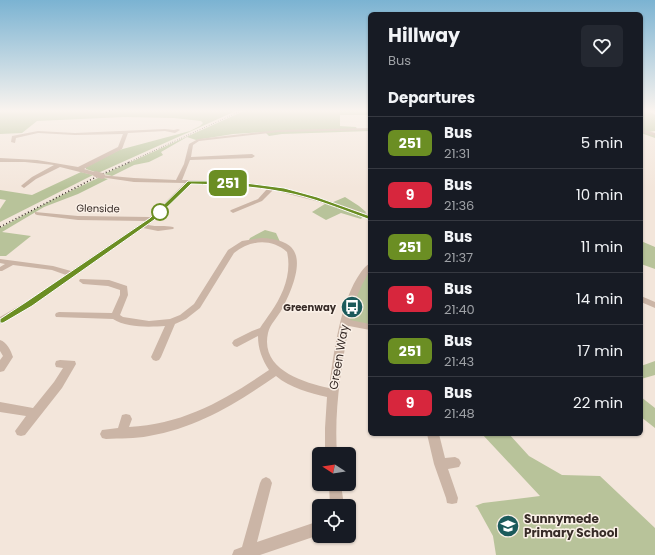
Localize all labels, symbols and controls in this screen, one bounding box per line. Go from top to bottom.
text: Hillway [388,22,460,49]
button: heart [581,25,623,67]
text: Bus [388,51,411,70]
text: Departures [388,87,475,108]
text: Bus [444,122,472,143]
text: 5 min [581,132,623,153]
text: 251 [399,133,421,153]
text: 21:31 [444,144,470,163]
line badge: 251 [205,170,251,196]
text: 251 [217,173,239,193]
text: Bus [444,174,472,195]
text: 10 min [576,184,623,205]
text: 9 [406,185,414,205]
text: 21:36 [444,196,474,215]
street label: Glenside [76,201,120,216]
unlabelled marker [151,203,169,221]
text: Bus [444,226,472,247]
text: 11 min [581,236,623,257]
text: 251 [399,237,421,257]
text: 21:37 [444,248,473,267]
text: Bus [444,278,472,299]
text: 14 min [576,288,623,309]
text: 9 [406,289,414,309]
bus stop icon: Greenway [339,294,365,320]
place label: Greenway [283,300,337,315]
text: 21:40 [444,300,475,319]
street label: Green Way [324,323,353,391]
text: Bus [444,330,472,351]
text: 17 min [577,340,623,361]
text: 251 [399,341,421,361]
text: 21:43 [444,352,474,371]
text: Bus [444,382,472,403]
text: 22 min [573,392,623,413]
text: 9 [406,393,414,413]
text: 21:48 [444,404,475,423]
north arrow [312,447,356,491]
map controls [312,447,356,543]
button: locate [312,499,356,543]
place label: Sunnymede Primary School [524,510,618,541]
school or university icon: Sunnymede Primary School [495,513,521,539]

